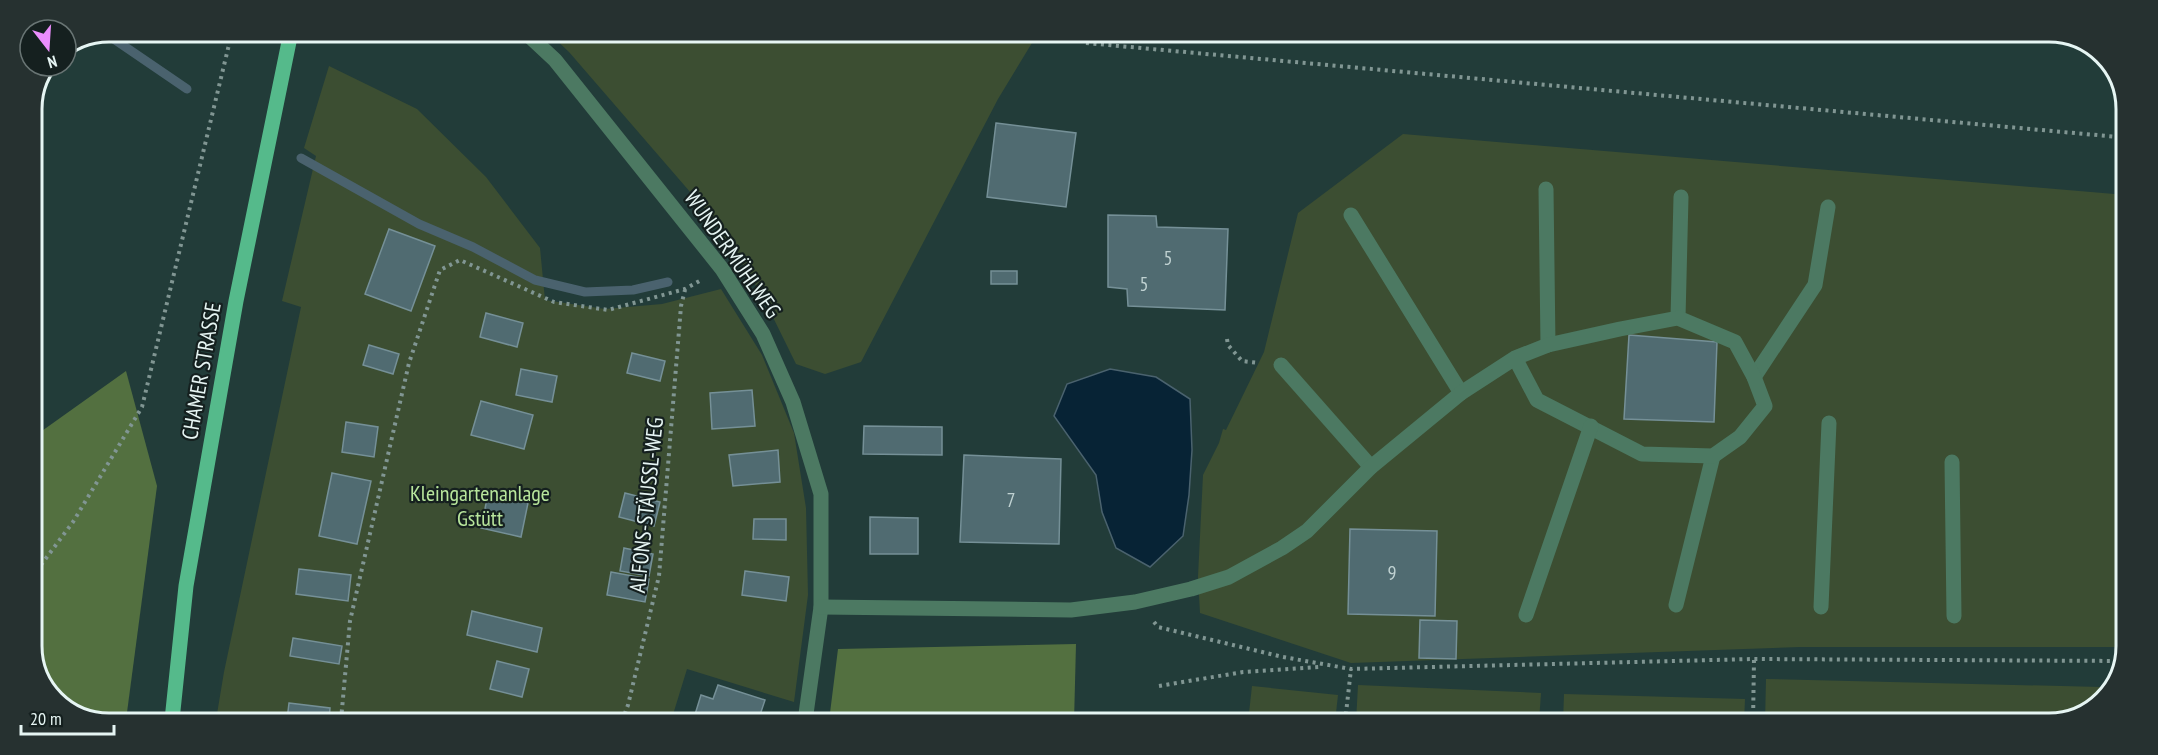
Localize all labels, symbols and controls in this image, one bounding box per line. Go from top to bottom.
north arrow [18,18,78,78]
text: N [45,52,59,73]
street label: WUNDERMÜHLWEG [679,185,787,323]
house number: 5 [1164,245,1173,271]
house number: 5 [1140,271,1149,297]
street label: CHAMER STRASSE [175,300,227,442]
street label: ALFONS-STÄUSSL-WEG [623,416,669,594]
park label: Kleingartenanlage Gstütt [410,479,550,532]
house number: 7 [1007,487,1016,513]
house number: 9 [1388,560,1397,586]
scale bar [21,698,114,736]
text: 20 m [30,707,62,730]

